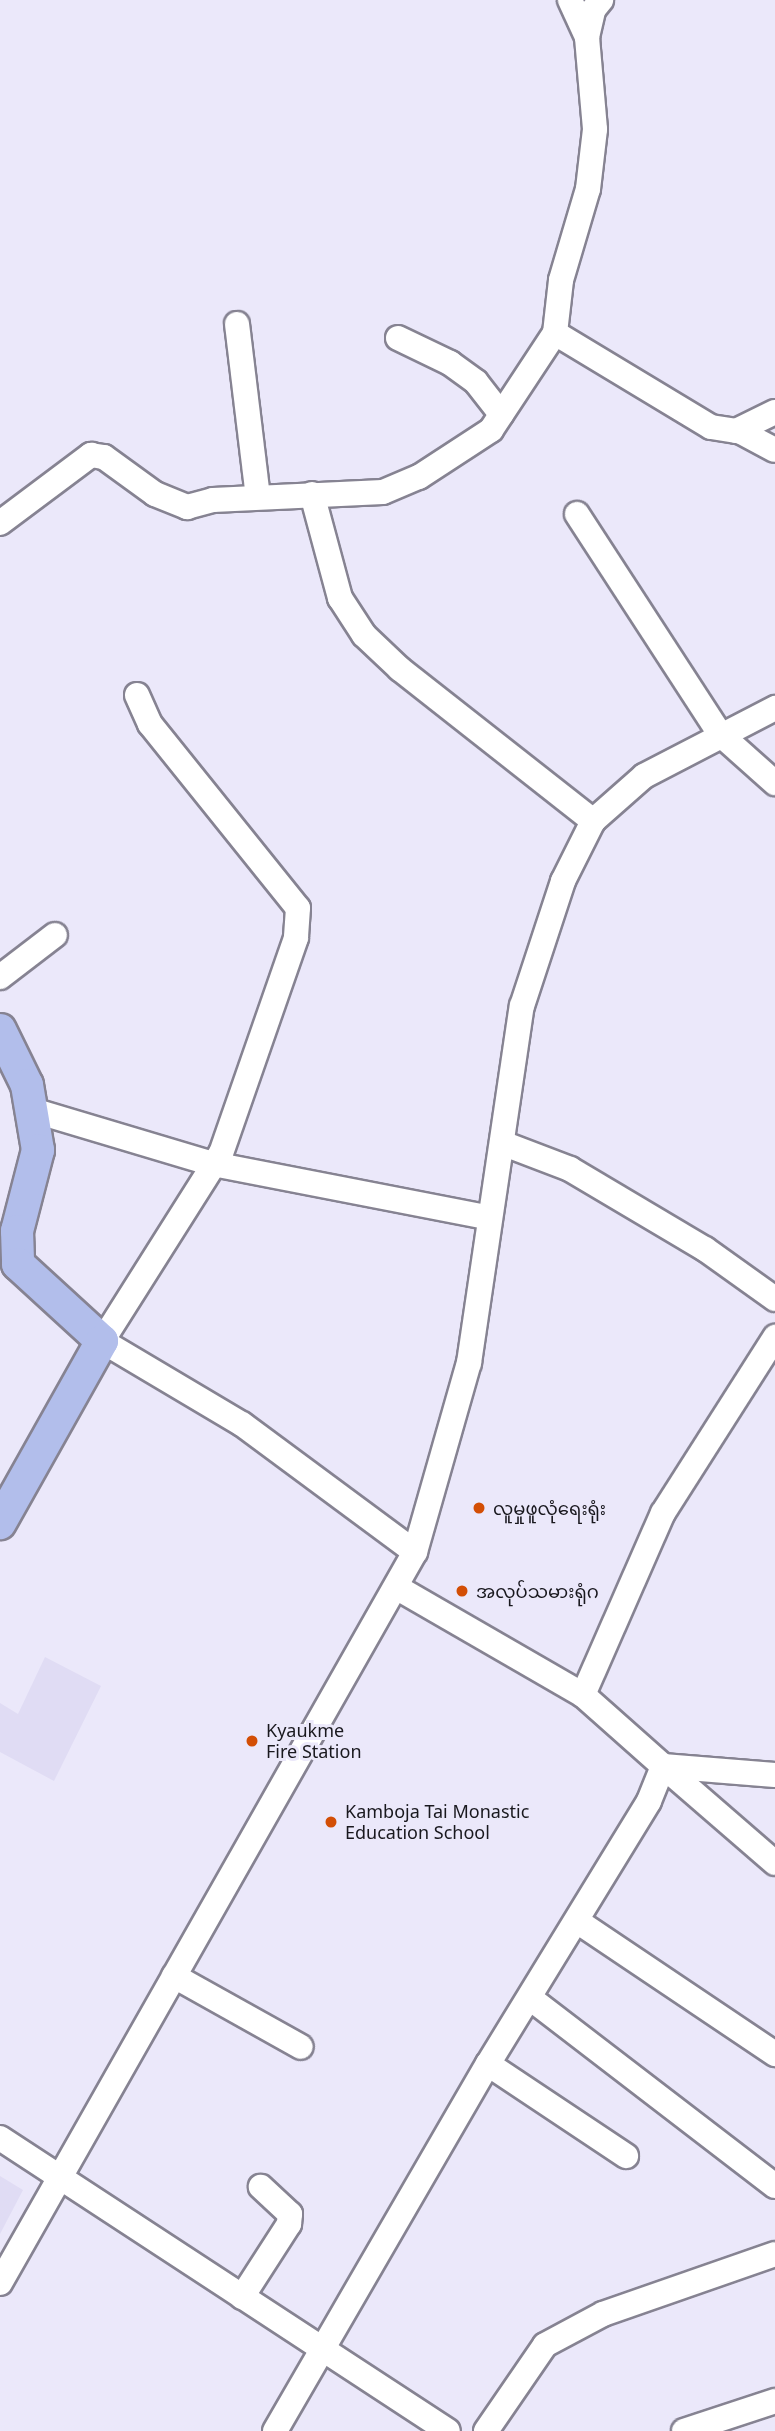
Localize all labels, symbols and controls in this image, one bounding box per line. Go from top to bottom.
place label: လူမှုဖူလုံရေးရုံး [493,1497,606,1519]
marker: လူမှုဖူလုံရေးရုံး [471,1500,487,1516]
place label: အလုပ်သမားရုံဂ [476,1580,599,1602]
marker: အလုပ်သမားရုံဂ [454,1583,470,1599]
place label: Kyaukme Fire Station [266,1720,362,1762]
marker: Kyaukme Fire Station [244,1733,260,1749]
place label: Kamboja Tai Monastic Education School [345,1801,529,1843]
marker: Kamboja Tai Monastic Education School [323,1814,339,1830]

